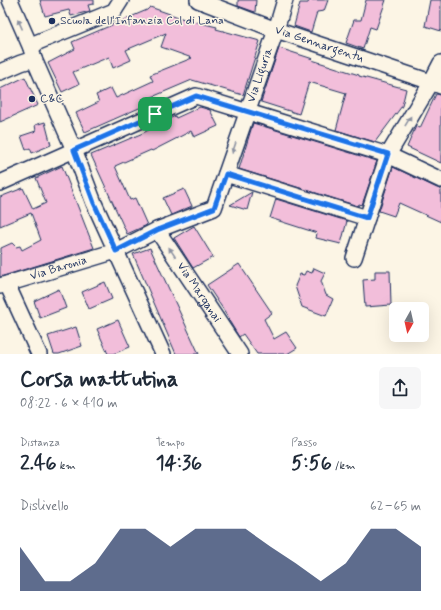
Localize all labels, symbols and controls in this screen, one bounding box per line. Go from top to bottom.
place label: Scuola dell'Infanzia Col di Lana [60,13,224,29]
marker: Scuola dell'Infanzia Col di Lana [47,16,57,26]
one-way arrow [17,18,23,30]
street label: Via Gennargentu [273,22,366,67]
street label: Via Liguria [243,45,277,105]
place label: C&C [40,91,64,107]
marker: C&C [27,94,37,104]
pin [138,97,172,131]
icon: arrive [144,103,166,125]
one-way arrow [405,115,412,127]
one-way arrow [231,143,237,155]
one-way arrow [168,247,176,257]
street label: Via Baronia [28,252,89,285]
street label: Via Marganai [173,259,225,326]
north arrow [389,302,429,342]
map controls [389,302,429,342]
text: Corsa mattutina [20,366,178,394]
button: share [379,367,421,409]
text: 08:22 · 6 × 410 m [20,395,118,412]
text: Distanza [20,436,60,450]
text: Tempo [156,436,185,450]
text: Passo [291,436,317,450]
text: 2.46 [20,450,57,477]
text: 14:36 [156,450,202,477]
text: 5:56 [291,450,332,477]
text: km [57,459,76,473]
text: /km [332,459,356,473]
text: Dislivello [20,498,69,515]
text: 62–65 m [370,498,421,515]

